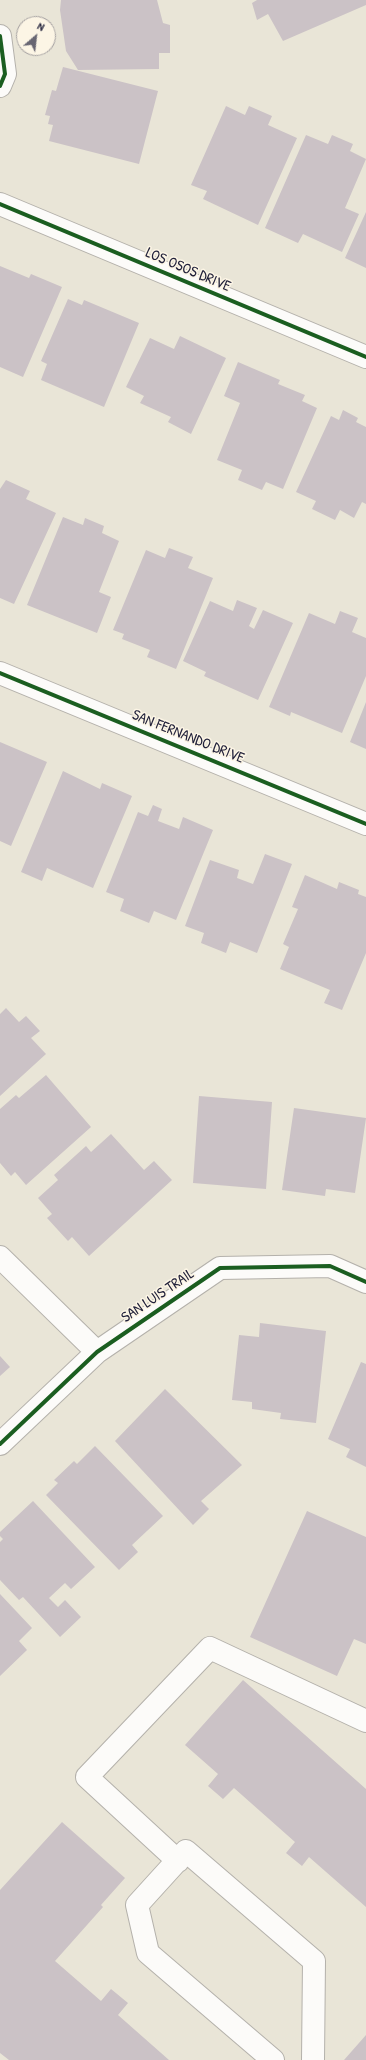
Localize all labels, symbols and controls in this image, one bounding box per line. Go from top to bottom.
north arrow [16,16,56,56]
text: N [35,19,47,34]
street label: LOS OSOS DRIVE [143,244,233,296]
street label: SAN FERNANDO DRIVE [129,706,247,768]
street label: SAN LUIS TRAIL [118,1265,198,1327]

